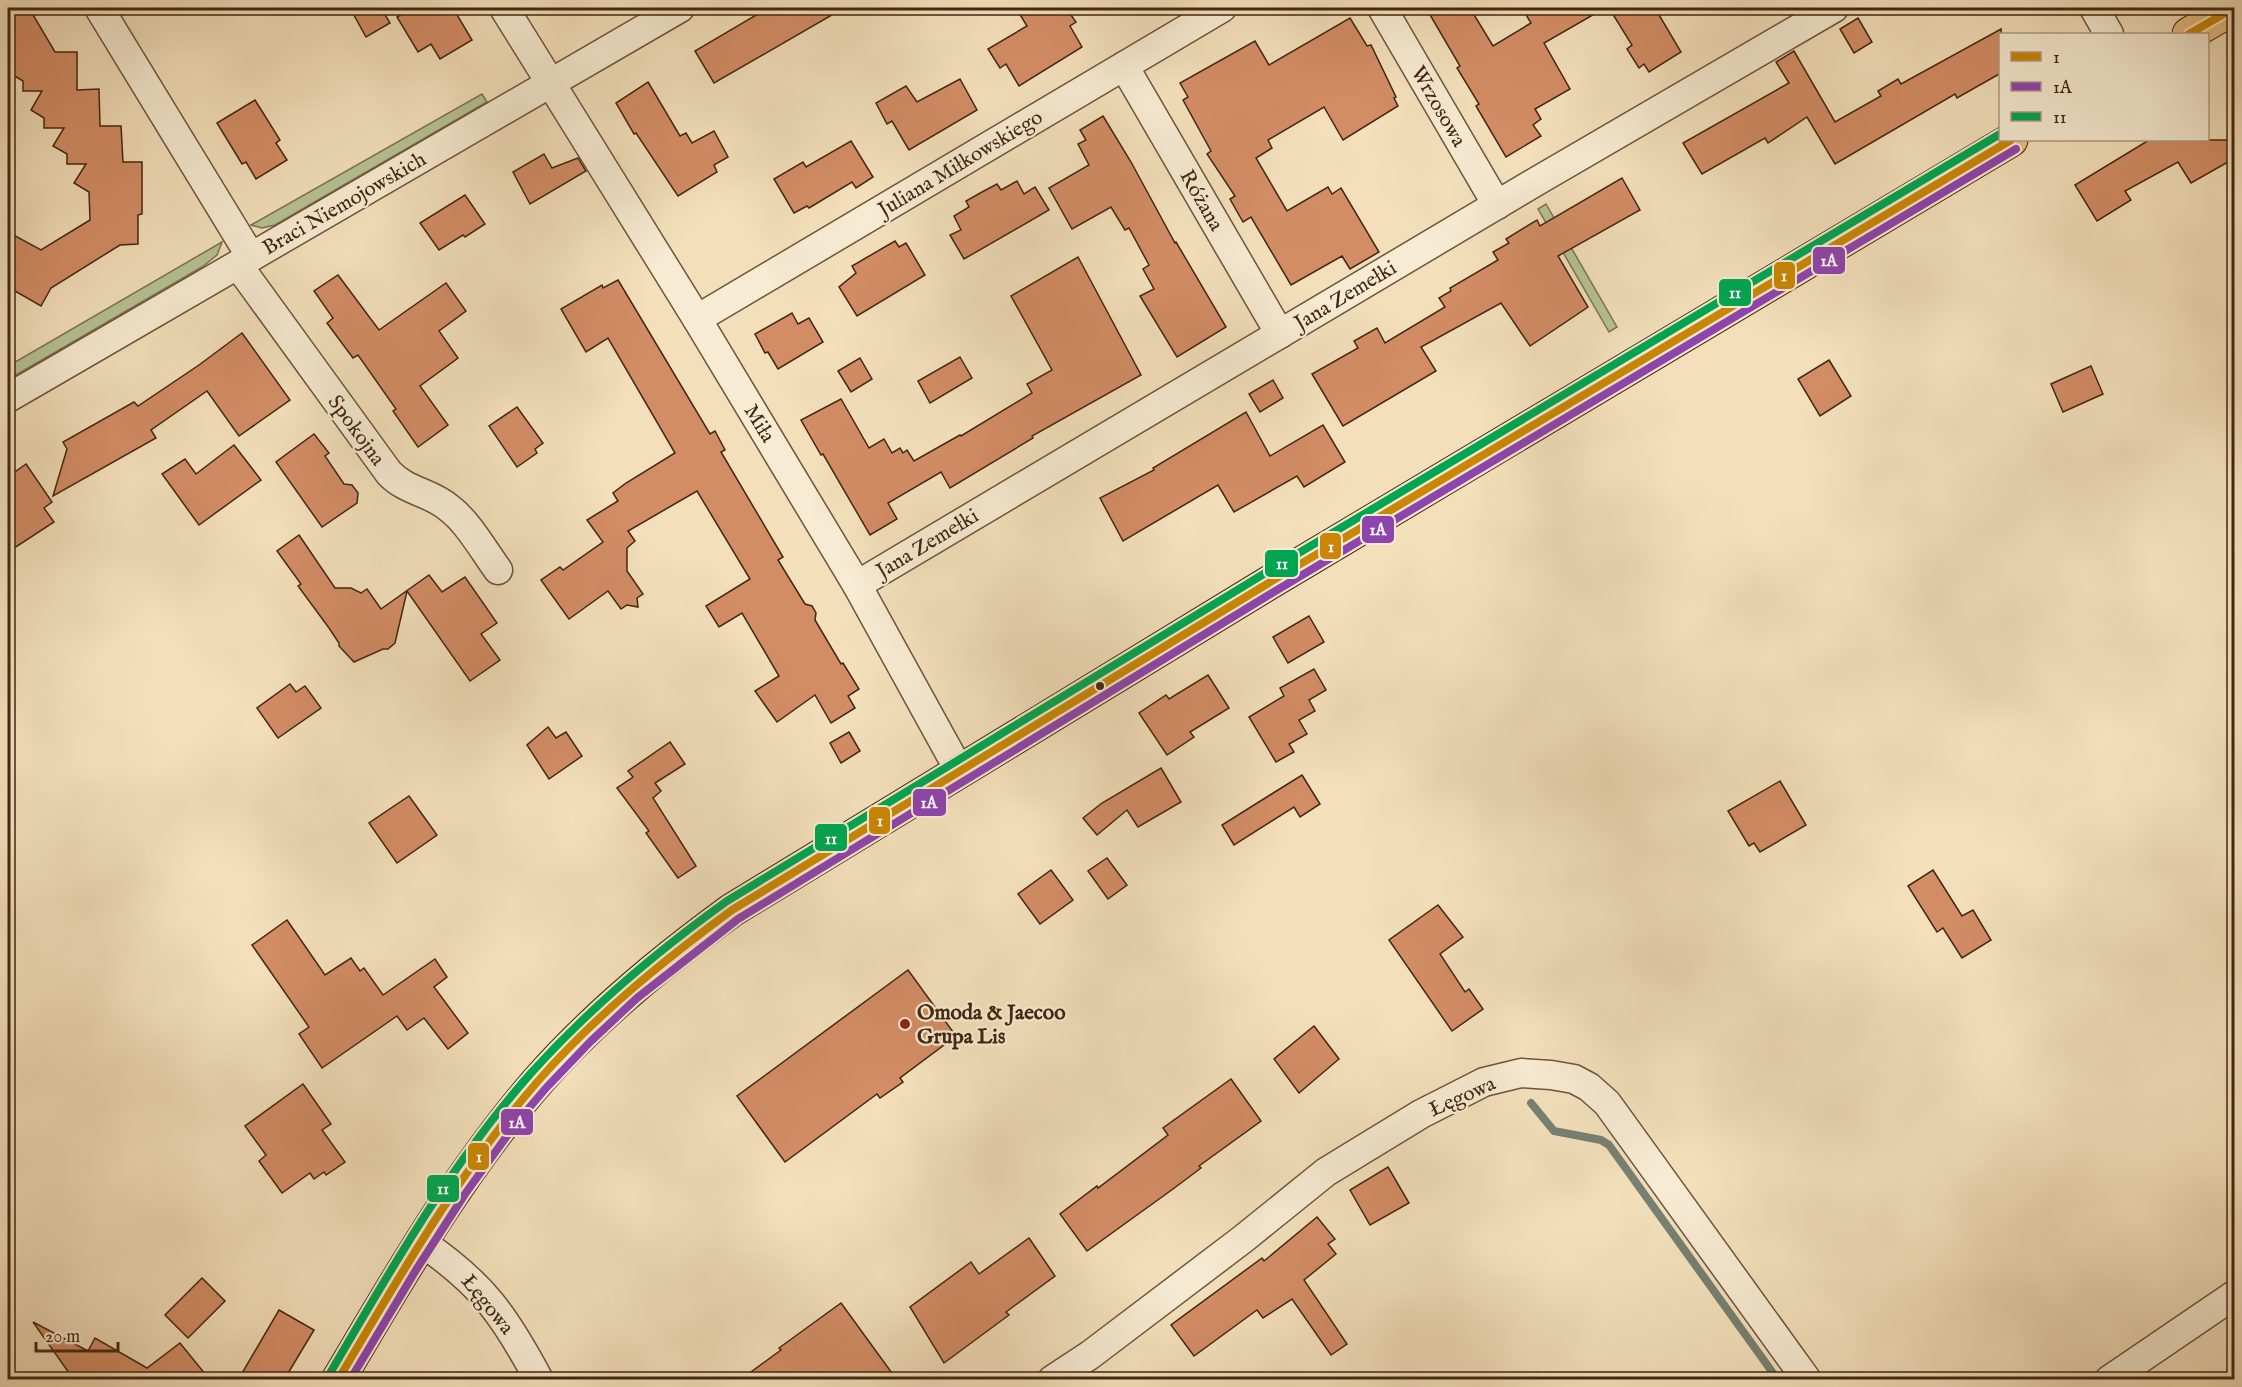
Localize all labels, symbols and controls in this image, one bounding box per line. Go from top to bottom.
legend [1999,33,2209,141]
text: 1 [2053,47,2060,70]
street label: Wrzosowa [1404,61,1472,153]
text: 1A [2053,77,2073,100]
street label: Juliana Miłkowskiego [872,104,1048,225]
text: 11 [2053,107,2066,130]
street label: Braci Niemojowskich [258,146,431,262]
street label: Różana [1172,165,1229,237]
line badge: 1A [1812,246,1846,275]
text: 1A [1821,252,1839,272]
street label: Jana Zemełki [1288,255,1402,338]
line badge: 1 [1773,261,1796,290]
text: 1 [1781,267,1787,287]
line badge: 11 [1718,278,1752,307]
text: 11 [1729,284,1741,304]
street label: Spokojna [321,390,391,472]
street label: Miła [737,400,781,449]
street label: Jana Zemełki [870,503,984,586]
line badge: 1A [1361,515,1395,544]
text: 1A [1370,521,1388,541]
line badge: 1 [1319,532,1342,560]
text: 1 [1328,538,1334,558]
line badge: 11 [1264,549,1299,578]
text: 11 [1276,555,1288,575]
unlabelled marker [1094,680,1106,692]
line badge: 1A [912,788,947,817]
text: 1A [921,794,939,814]
line badge: 1 [868,806,891,835]
text: 1 [877,812,883,832]
line badge: 11 [814,823,848,852]
text: 11 [825,830,837,850]
place label: Omoda & Jaecoo Grupa Lis [917,1000,1066,1051]
marker: Omoda & Jaecoo Grupa Lis [898,1017,912,1031]
street label: Łęgowa [1425,1070,1501,1124]
line badge: 1A [500,1108,534,1136]
text: 1A [509,1114,527,1134]
line badge: 1 [467,1142,490,1171]
text: 1 [476,1148,482,1168]
line badge: 11 [426,1174,460,1203]
text: 11 [437,1180,449,1200]
street label: Łęgowa [454,1269,520,1341]
scale bar [36,1315,118,1353]
text: 20 m [45,1326,80,1349]

